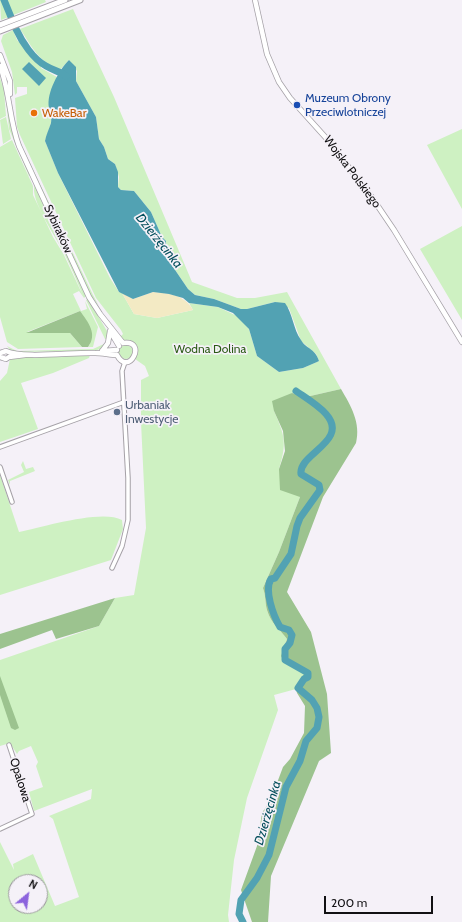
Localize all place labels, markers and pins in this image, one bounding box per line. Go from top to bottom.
place label: Muzeum Obrony Przeciwlotniczej [305,91,391,119]
marker: Muzeum Obrony Przeciwlotniczej [292,100,302,110]
place label: WakeBar [42,106,86,120]
marker: WakeBar [29,108,39,118]
place label: Urbaniak Inwestycje [125,398,178,426]
marker: Urbaniak Inwestycje [112,407,122,417]

